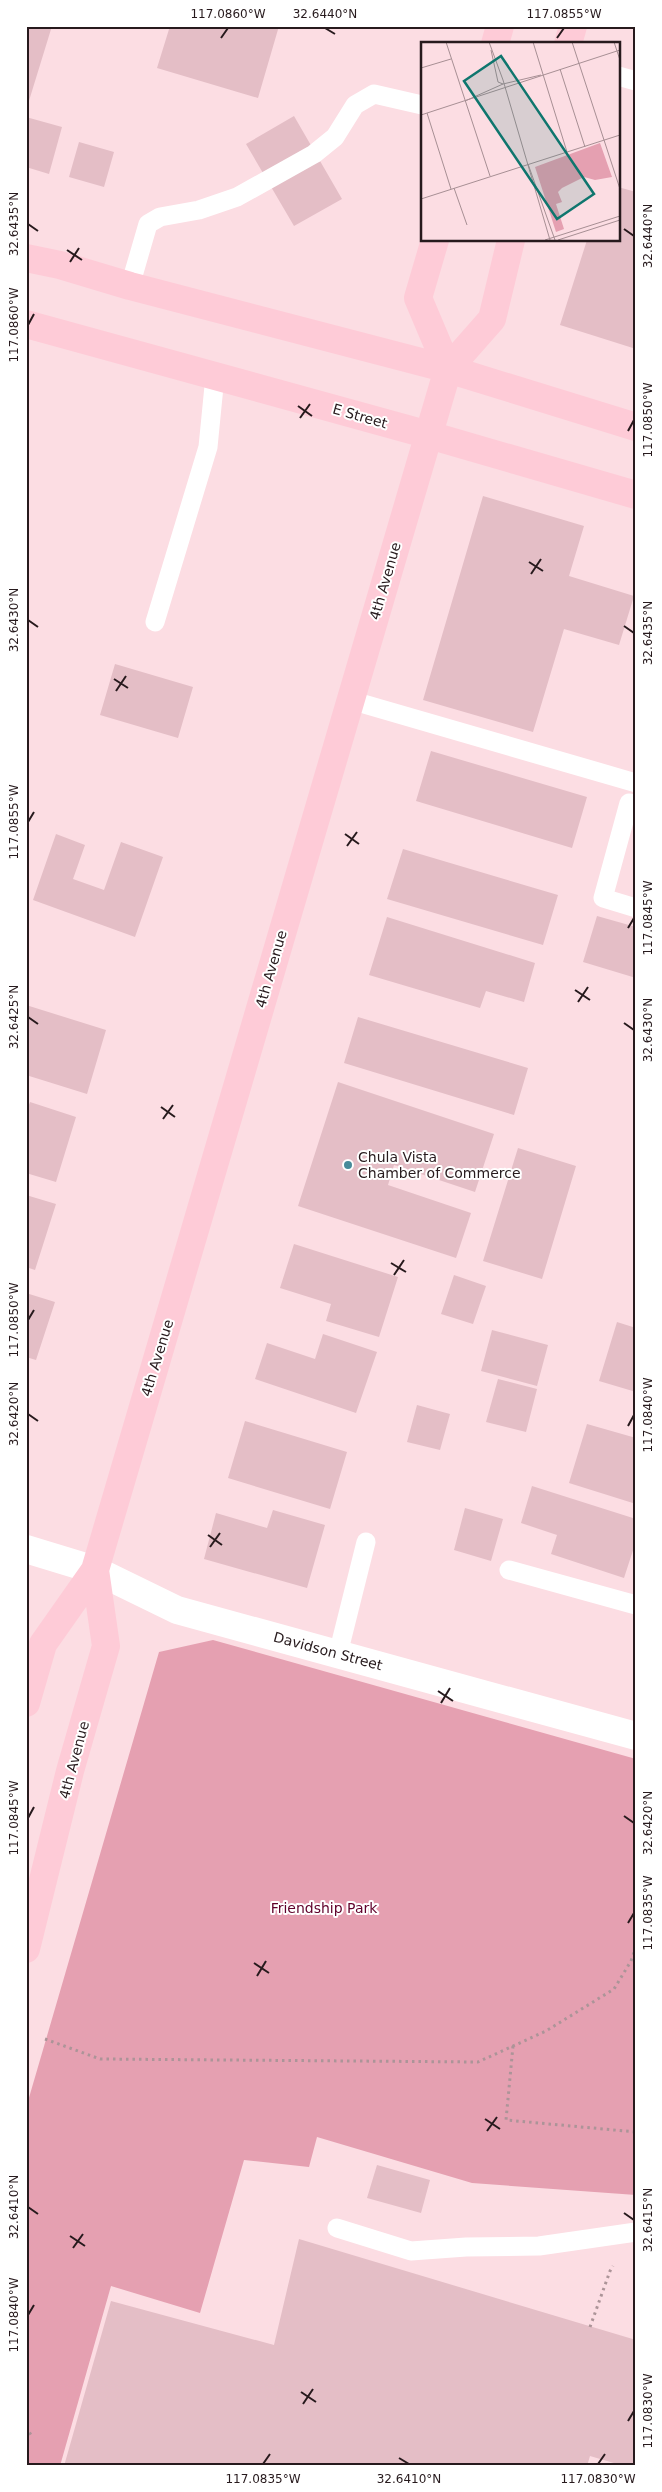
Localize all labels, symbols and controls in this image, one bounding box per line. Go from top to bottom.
text: 117.0860°W [190,7,266,21]
text: 32.6440°N [293,7,357,21]
text: 117.0855°W [526,7,602,21]
inset map [421,42,620,241]
text: 32.6435°N [7,192,21,256]
text: 32.6440°N [641,204,655,268]
text: 117.0860°W [7,287,21,363]
text: 117.0850°W [641,382,655,458]
street label: E Street [331,401,390,432]
street label: 4th Avenue [366,540,404,622]
text: 32.6430°N [7,588,21,652]
text: 32.6435°N [641,601,655,665]
text: 117.0855°W [7,784,21,860]
text: 117.0845°W [641,880,655,956]
street label: 4th Avenue [252,928,290,1010]
text: 32.6425°N [7,985,21,1049]
text: 32.6430°N [641,998,655,1062]
place label: Chula Vista Chamber of Commerce [358,1149,521,1181]
marker: Chula Vista Chamber of Commerce [342,1159,354,1171]
text: 117.0850°W [7,1282,21,1358]
street label: 4th Avenue [138,1318,176,1398]
text: 117.0840°W [641,1377,655,1453]
text: 32.6420°N [7,1382,21,1446]
street label: Davidson Street [272,1629,385,1673]
street label: 4th Avenue [56,1719,92,1801]
text: 117.0845°W [7,1780,21,1856]
text: 32.6420°N [641,1791,655,1855]
text: 117.0835°W [641,1875,655,1951]
park label: Friendship Park [271,1900,378,1916]
text: 32.6410°N [7,2175,21,2239]
text: 32.6415°N [641,2188,655,2252]
text: 117.0840°W [7,2277,21,2353]
text: 117.0830°W [641,2373,655,2449]
text: 117.0835°W [225,2472,301,2486]
text: 32.6410°N [377,2472,441,2486]
text: 117.0830°W [560,2472,636,2486]

